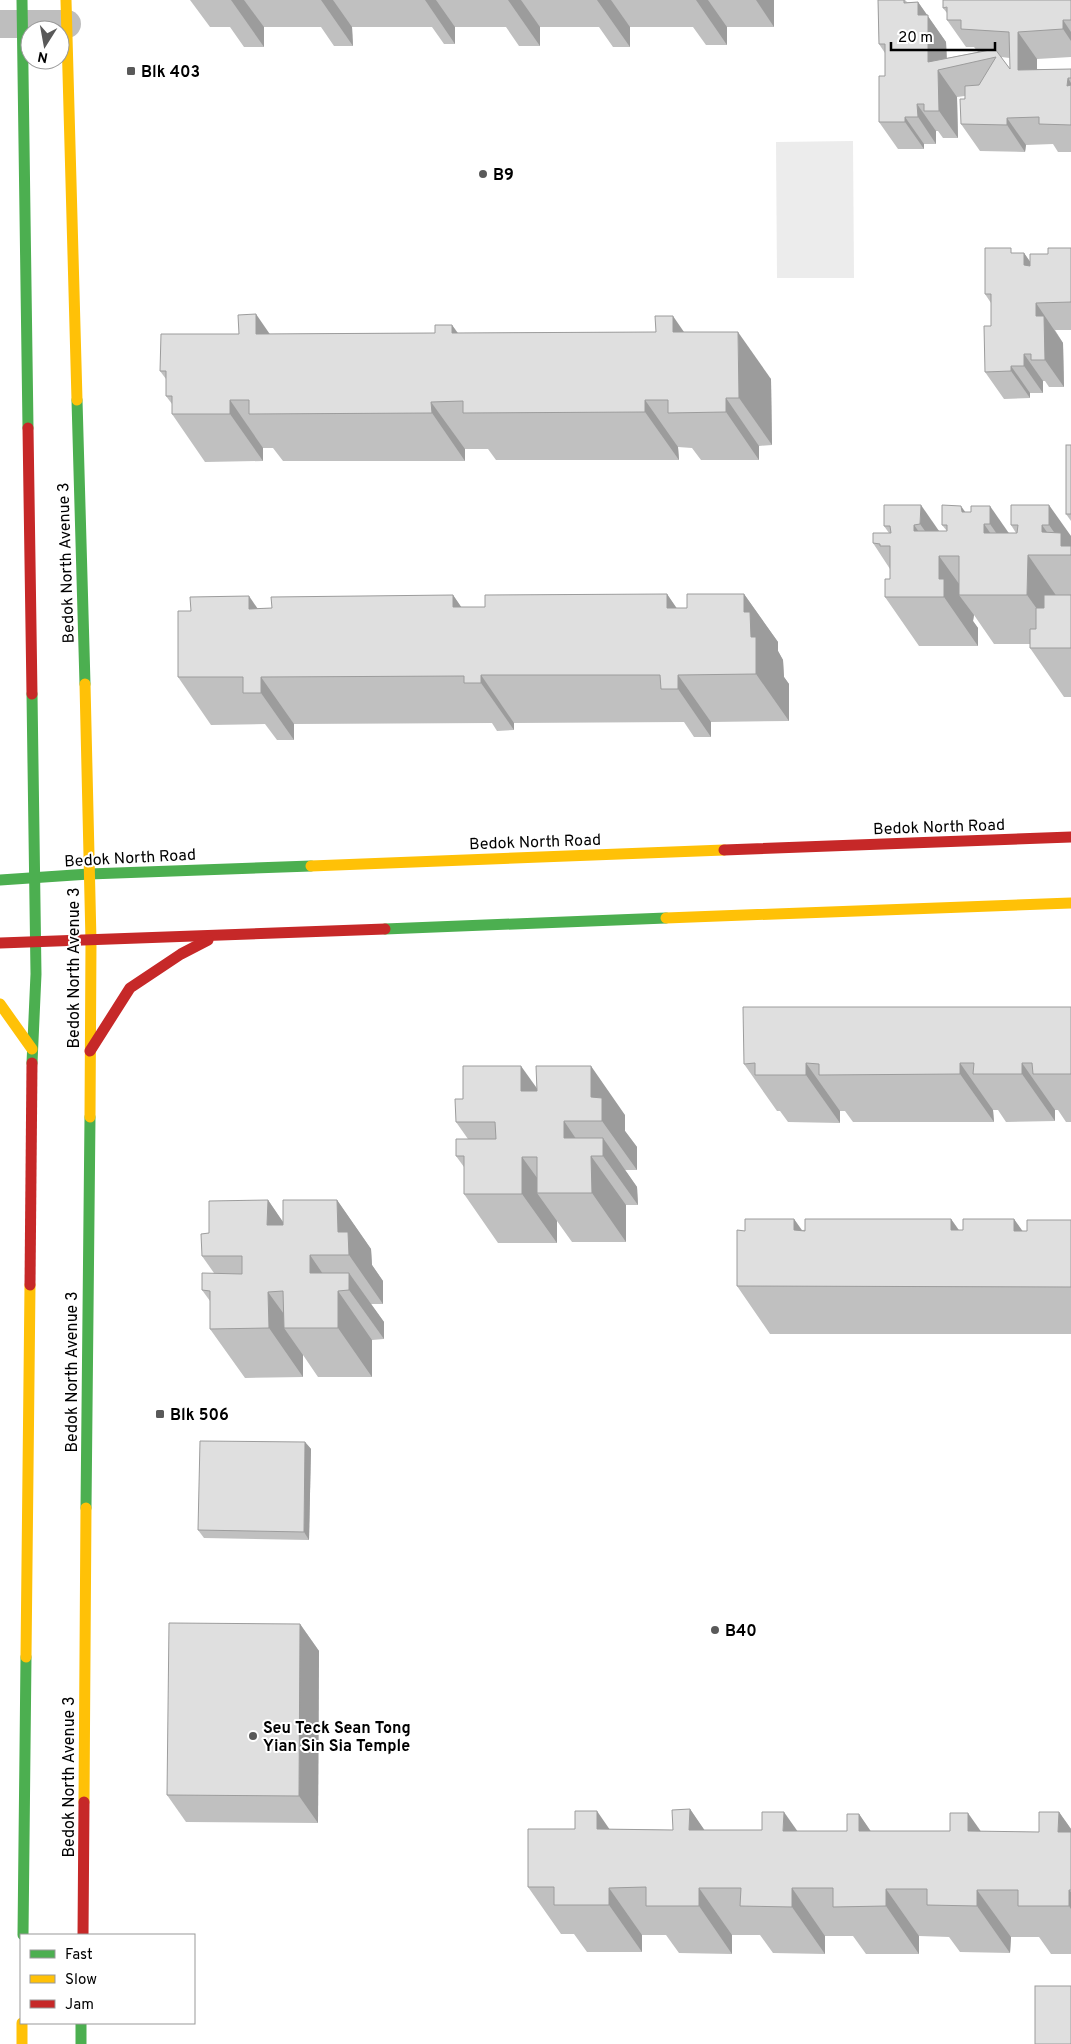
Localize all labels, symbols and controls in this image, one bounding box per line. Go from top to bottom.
north arrow [20,20,70,70]
scale bar [891,20,995,52]
text: 20 m [898,29,933,48]
text: N [36,47,49,66]
place label: Blk 403 [141,63,200,83]
marker: Blk 403 [125,65,137,77]
place label: B9 [493,166,514,186]
marker: B9 [477,168,489,180]
street label: Bedok North Avenue 3 [54,482,80,644]
street label: Bedok North Road [873,816,1005,840]
street label: Bedok North Road [469,831,601,855]
street label: Bedok North Road [64,846,196,872]
street label: Bedok North Avenue 3 [65,887,85,1049]
street label: Bedok North Avenue 3 [63,1291,83,1453]
place label: Blk 506 [170,1406,229,1426]
marker: Blk 506 [154,1408,166,1420]
place label: B40 [725,1622,757,1642]
marker: B40 [709,1624,721,1636]
street label: Bedok North Avenue 3 [60,1696,80,1858]
place label: Seu Teck Sean Tong Yian Sin Sia Temple [263,1719,411,1757]
marker: Seu Teck Sean Tong Yian Sin Sia Temple [247,1730,259,1742]
legend [20,1934,195,2024]
text: Fast [65,1946,93,1965]
text: Slow [65,1971,97,1990]
text: Jam [65,1996,94,2015]

